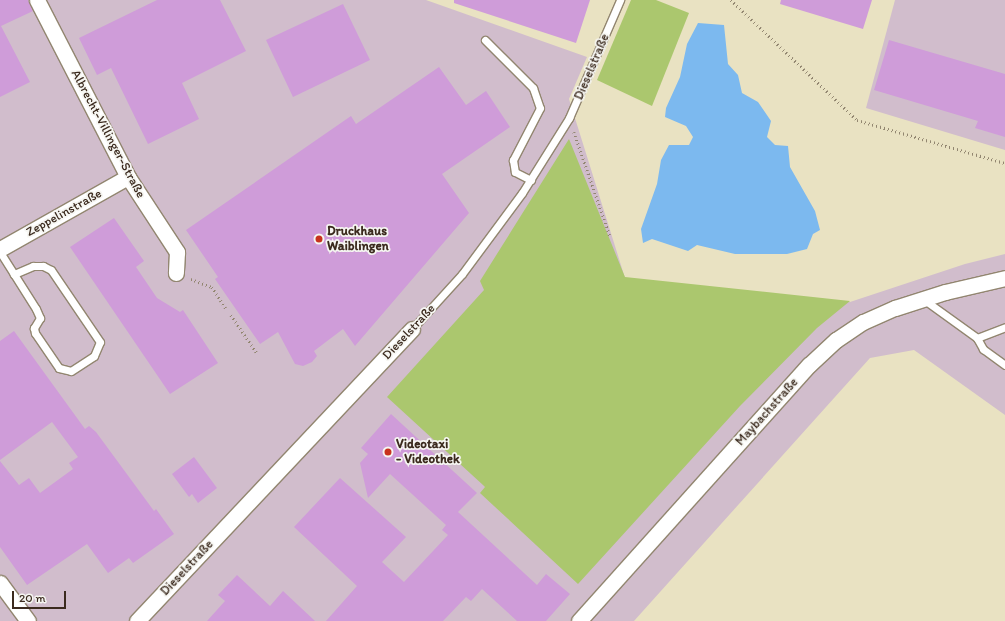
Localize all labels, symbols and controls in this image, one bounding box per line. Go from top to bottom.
street label: Dieselstraße [571,32,613,102]
street label: Albrecht-Villinger-Straße [68,67,148,201]
street label: Zeppelinstraße [23,186,105,240]
place label: Druckhaus Waiblingen [327,224,389,255]
marker: Druckhaus Waiblingen [314,234,324,244]
street label: Dieselstraße [379,301,439,363]
street label: Maybachstraße [732,375,802,449]
place label: Videotaxi - Videothek [396,437,460,468]
marker: Videotaxi - Videothek [383,447,393,457]
street label: Dieselstraße [157,537,217,599]
scale bar [14,583,68,609]
text: 20 m [19,591,46,605]

